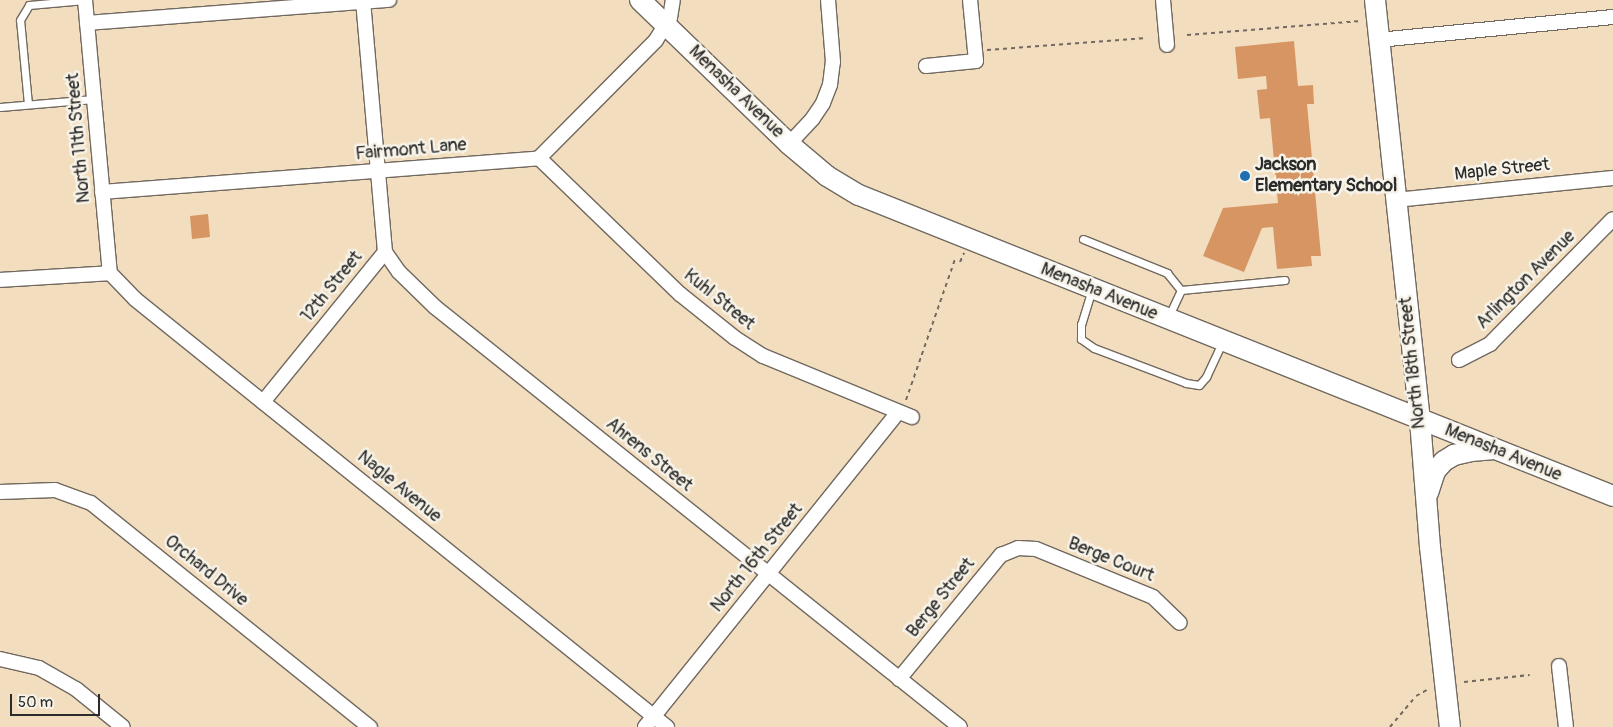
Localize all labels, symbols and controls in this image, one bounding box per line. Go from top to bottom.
street label: Menasha Avenue [684,41,788,143]
street label: North 11th Street [63,72,95,204]
street label: Fairmont Lane [355,134,467,166]
street label: Maple Street [1453,154,1551,186]
place label: Jackson Elementary School [1255,155,1397,198]
marker: Jackson Elementary School [1239,170,1251,182]
street label: Arlington Avenue [1472,226,1580,334]
street label: 12th Street [297,247,367,327]
street label: Menasha Avenue [1037,259,1161,325]
street label: Kuhl Street [679,265,759,335]
street label: North 18th Street [1395,296,1431,430]
street label: Ahrens Street [601,413,697,497]
street label: Menasha Avenue [1441,420,1565,486]
street label: Nagle Avenue [353,447,445,527]
street label: North 16th Street [707,499,807,617]
street label: Orchard Drive [160,531,252,611]
street label: Berge Court [1065,533,1157,587]
street label: Berge Street [902,554,980,642]
scale bar [12,684,102,716]
text: 50 m [18,693,53,712]

